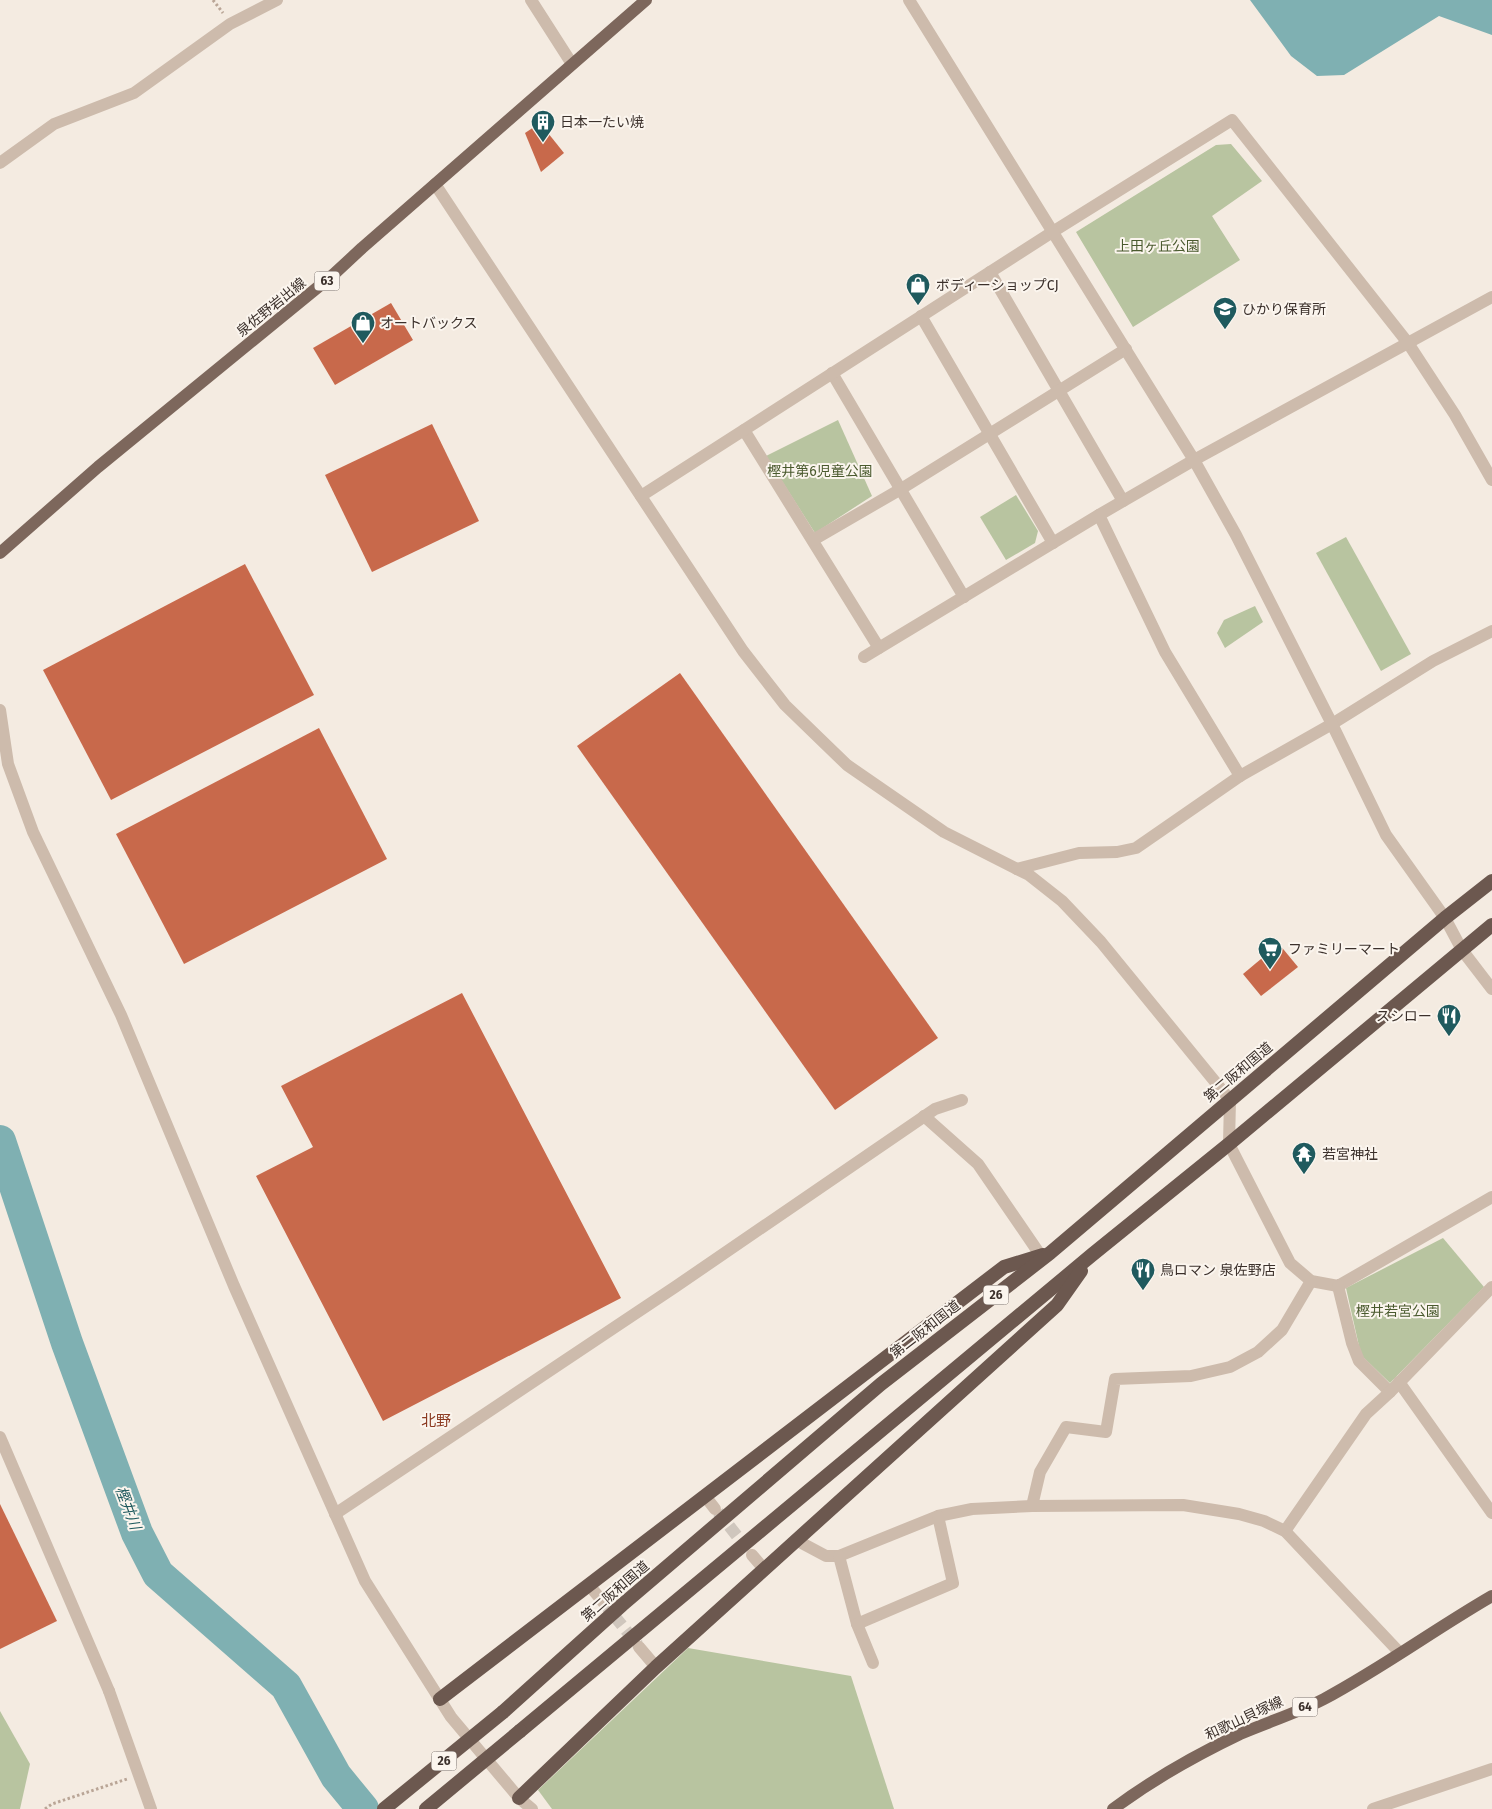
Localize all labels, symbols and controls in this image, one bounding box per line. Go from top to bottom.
building icon: 日本一たい焼 [530,109,556,143]
place label: 日本一たい焼 [560,114,644,131]
park label: 上田ヶ丘公園 [1116,238,1200,255]
road number: 63 [314,272,340,290]
shop icon: ボディーショップCJ [905,272,931,306]
street label: 泉佐野岩出線 [233,274,309,340]
place label: ボディーショップCJ [936,277,1059,294]
school or university icon: ひかり保育所 [1212,296,1238,330]
place label: ひかり保育所 [1242,301,1326,318]
shop icon: オートバックス [350,310,376,344]
place label: オートバックス [380,315,478,332]
park label: 樫井第6児童公園 [767,463,873,480]
supermarket icon: ファミリーマート [1257,936,1283,970]
place label: ファミリーマート [1288,941,1400,958]
restaurant icon: スシロー [1436,1003,1462,1037]
place label: スシロー [1376,1008,1432,1025]
street label: 第二阪和国道 [1201,1039,1276,1106]
temple icon: 若宮神社 [1291,1141,1317,1175]
place label: 若宮神社 [1322,1146,1378,1163]
restaurant icon: 鳥ロマン 泉佐野店 [1130,1257,1156,1291]
place label: 鳥ロマン 泉佐野店 [1160,1262,1276,1279]
road number: 26 [984,1286,1008,1304]
street label: 第二阪和国道 [887,1297,964,1362]
park label: 樫井若宮公園 [1356,1303,1440,1320]
district label: 北野 [421,1412,451,1430]
water label: 樫井川 [112,1484,145,1534]
street label: 第二阪和国道 [578,1557,653,1625]
street label: 和歌山貝塚線 [1203,1693,1286,1744]
road number: 64 [1292,1698,1318,1716]
road number: 26 [432,1752,456,1770]

